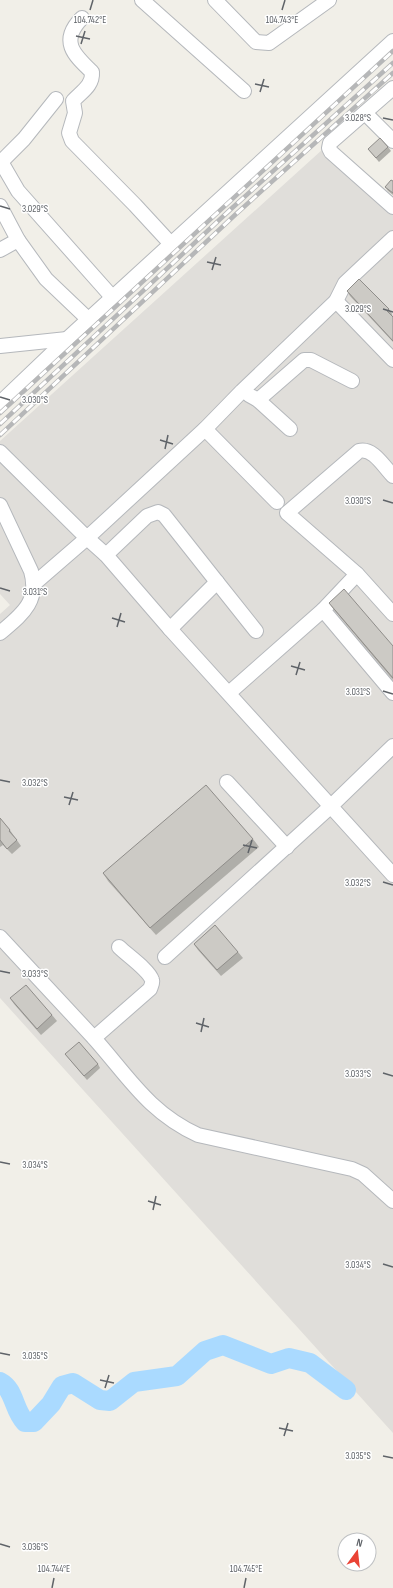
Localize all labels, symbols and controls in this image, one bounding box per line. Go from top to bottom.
text: 104.742°E [74,14,106,26]
text: 104.743°E [266,14,298,26]
text: 3.028°S [345,112,371,124]
text: 3.029°S [22,203,48,215]
text: 3.029°S [345,303,371,315]
text: 3.030°S [22,394,48,406]
text: 3.030°S [345,495,371,507]
text: 3.031°S [23,586,47,598]
text: 3.031°S [346,686,370,698]
text: 3.032°S [22,777,48,789]
text: 3.032°S [345,877,371,889]
text: 3.033°S [22,968,48,980]
text: 3.033°S [345,1068,371,1080]
text: 3.034°S [22,1159,48,1171]
text: 3.034°S [345,1259,371,1271]
text: 3.035°S [22,1350,48,1362]
text: 3.035°S [345,1450,371,1462]
north arrow [337,1532,377,1572]
text: N [355,1536,364,1550]
text: 3.036°S [22,1541,48,1553]
text: 104.744°E [38,1563,70,1575]
text: 104.745°E [230,1563,262,1575]

